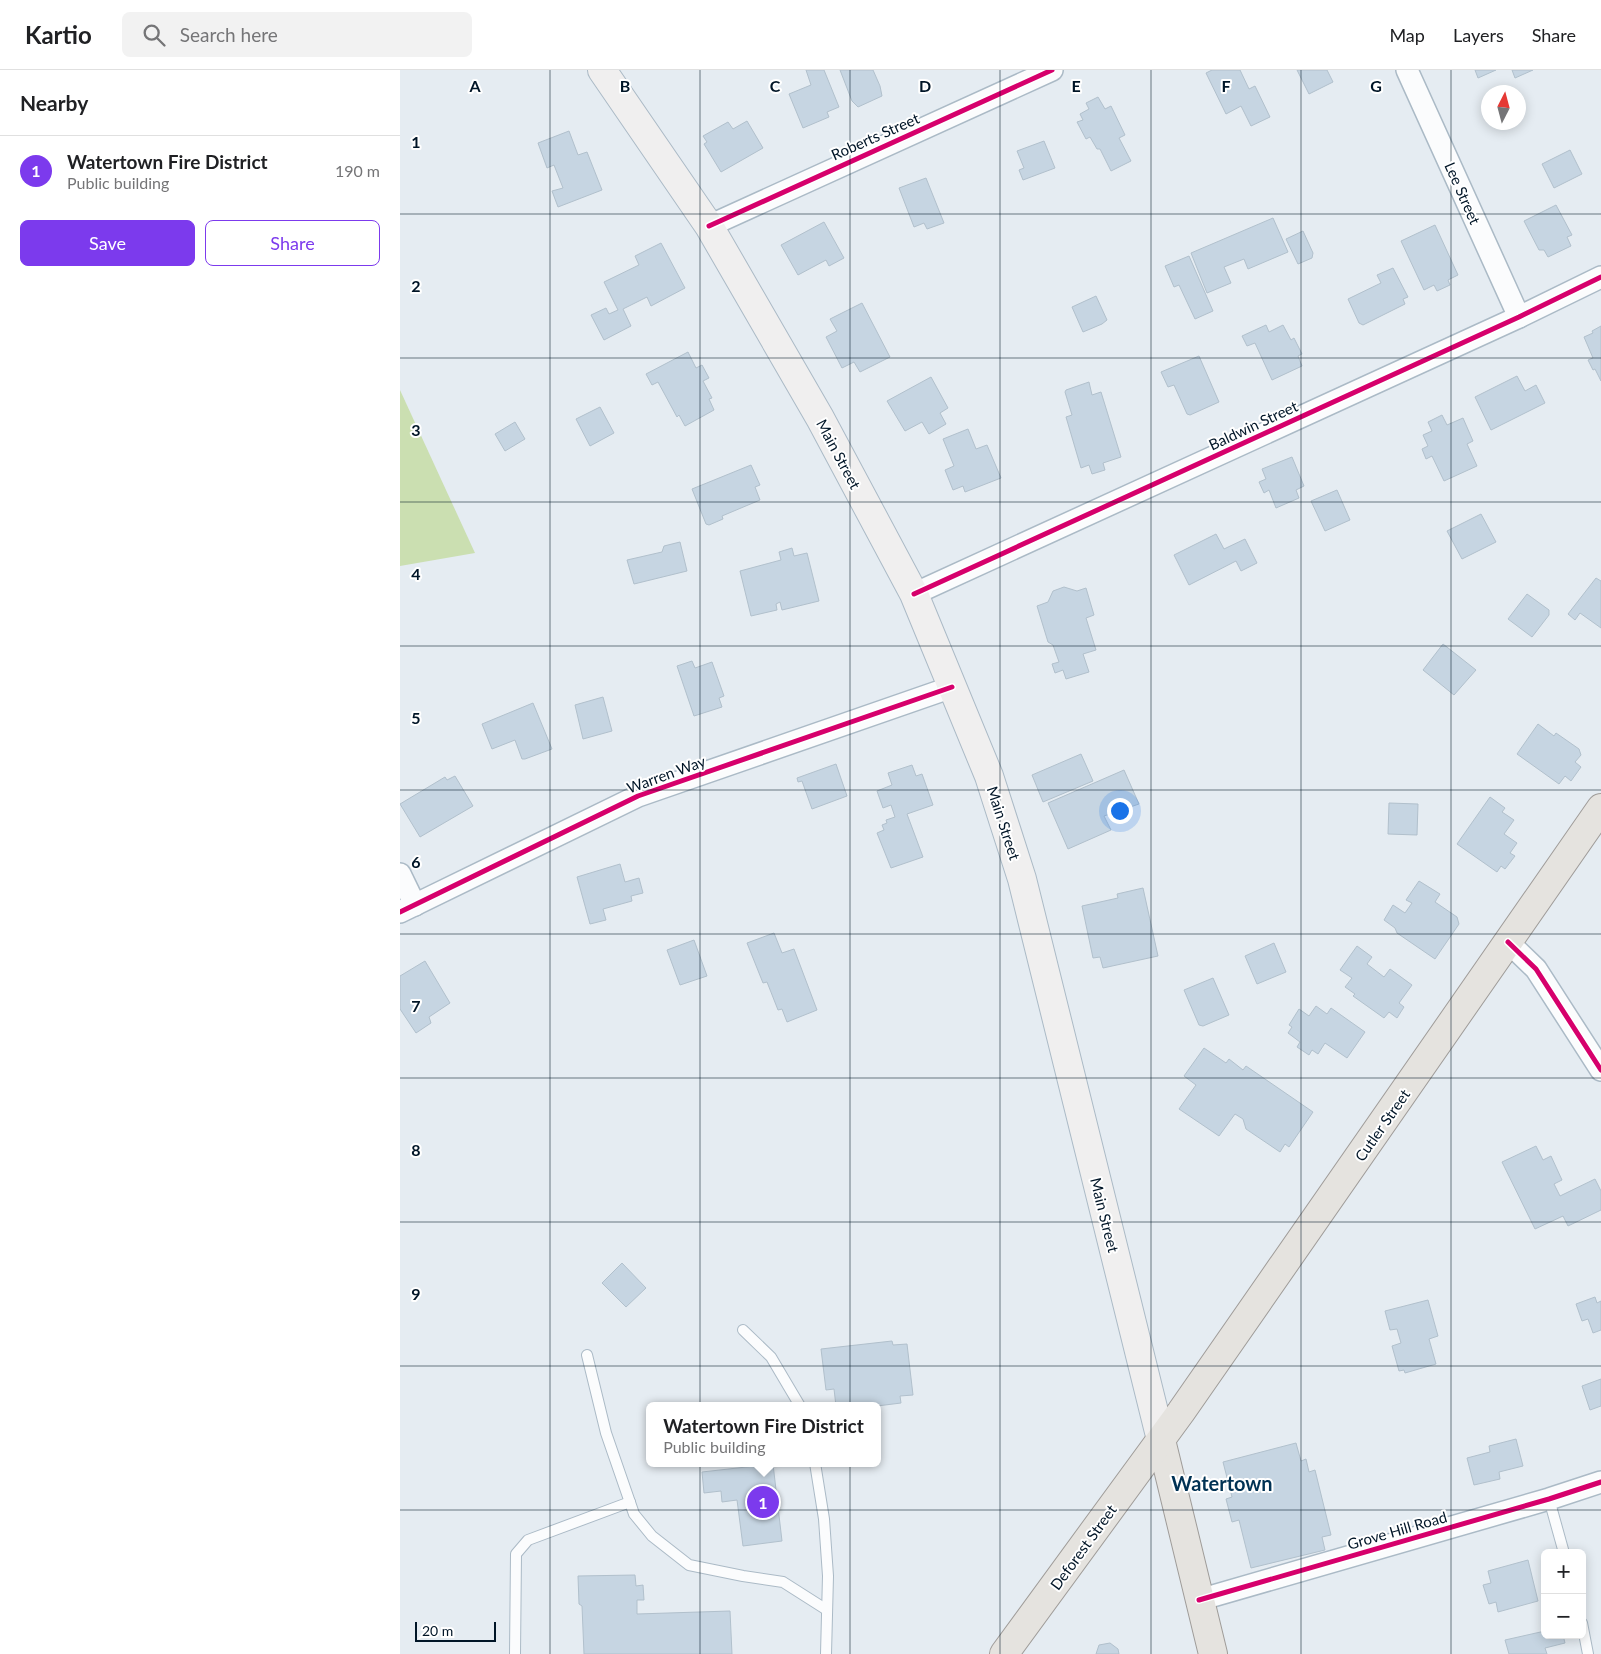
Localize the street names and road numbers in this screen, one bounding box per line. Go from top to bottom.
street label: Roberts Street [828,108,922,163]
street label: Lee Street [1441,159,1485,228]
street label: Baldwin Street [1206,396,1301,453]
street label: Main Street [813,416,865,493]
street label: Warren Way [624,751,708,797]
street label: Main Street [984,784,1025,863]
street label: Cutler Street [1351,1085,1414,1164]
street label: Main Street [1087,1176,1123,1255]
street label: Deforest Street [1046,1500,1120,1593]
street label: Grove Hill Road [1345,1507,1449,1553]

